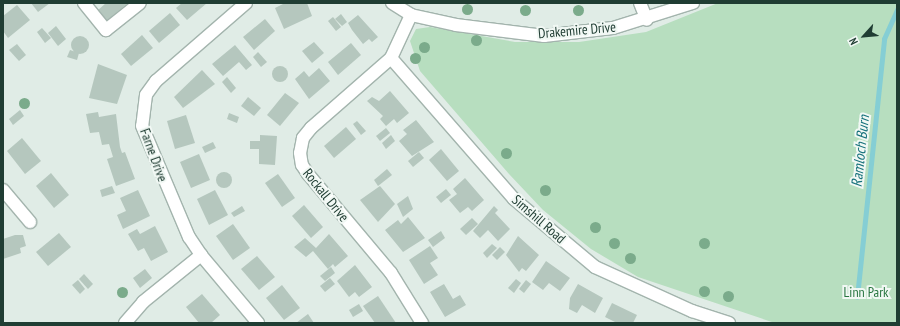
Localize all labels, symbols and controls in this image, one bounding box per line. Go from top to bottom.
north arrow [844,16,884,56]
street label: Drakemire Drive [537,18,617,42]
text: N [846,36,861,47]
water label: Ramloch Burn [847,114,873,188]
street label: Farne Drive [137,126,171,184]
street label: Rockall Drive [300,165,352,225]
street label: Simshill Road [509,191,569,247]
park label: Linn Park [844,284,888,300]

